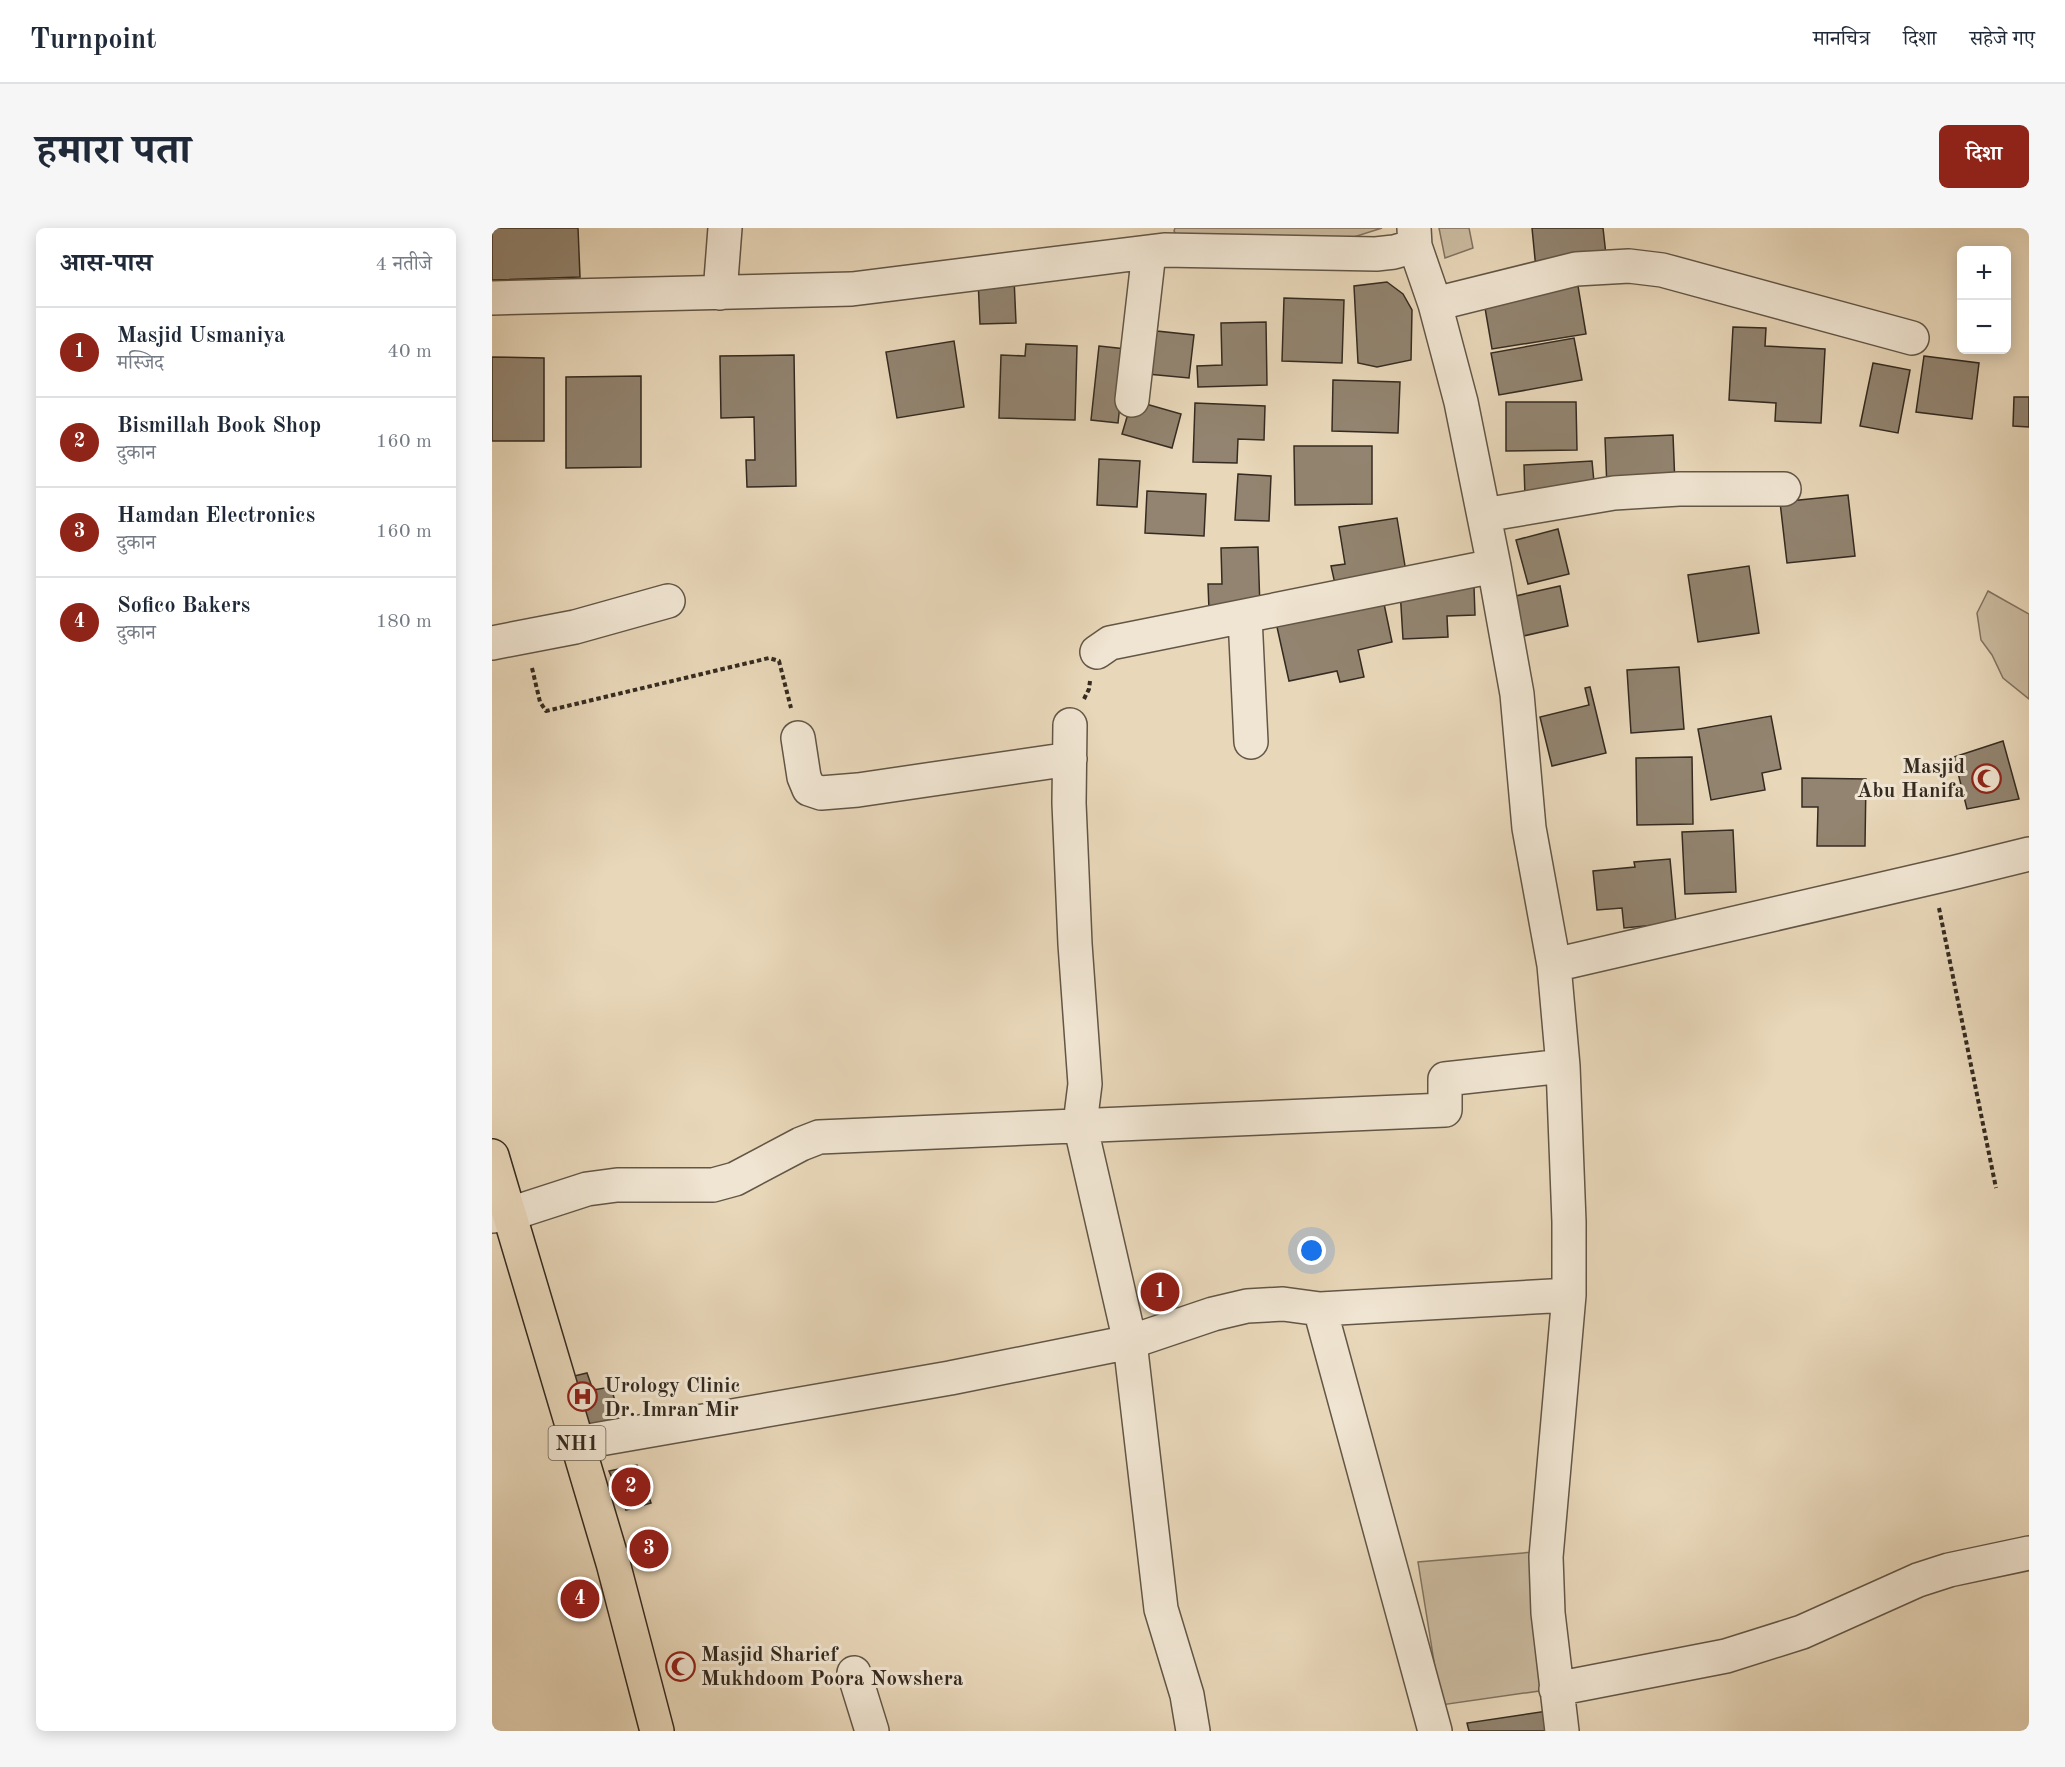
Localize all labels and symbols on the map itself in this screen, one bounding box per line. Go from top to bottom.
place label: Masjid Abu Hanifa [1857,757,1965,802]
mosque icon: Masjid Abu Hanifa [1970,762,2002,794]
your location [1297,1236,1326,1265]
pin: 1 [1140,1270,1180,1314]
place label: Urology Clinic Dr. Imran Mir [604,1376,740,1421]
hospital icon: Urology Clinic Dr. Imran Mir [567,1381,599,1413]
road number: NH1 [548,1426,605,1460]
pin: 2 [612,1464,650,1510]
pin: 3 [630,1526,668,1572]
pin: 4 [560,1576,599,1622]
place label: Masjid Sharief Mukhdoom Poora Nowshera [701,1645,964,1690]
mosque icon: Masjid Sharief Mukhdoom Poora Nowshera [664,1650,696,1682]

